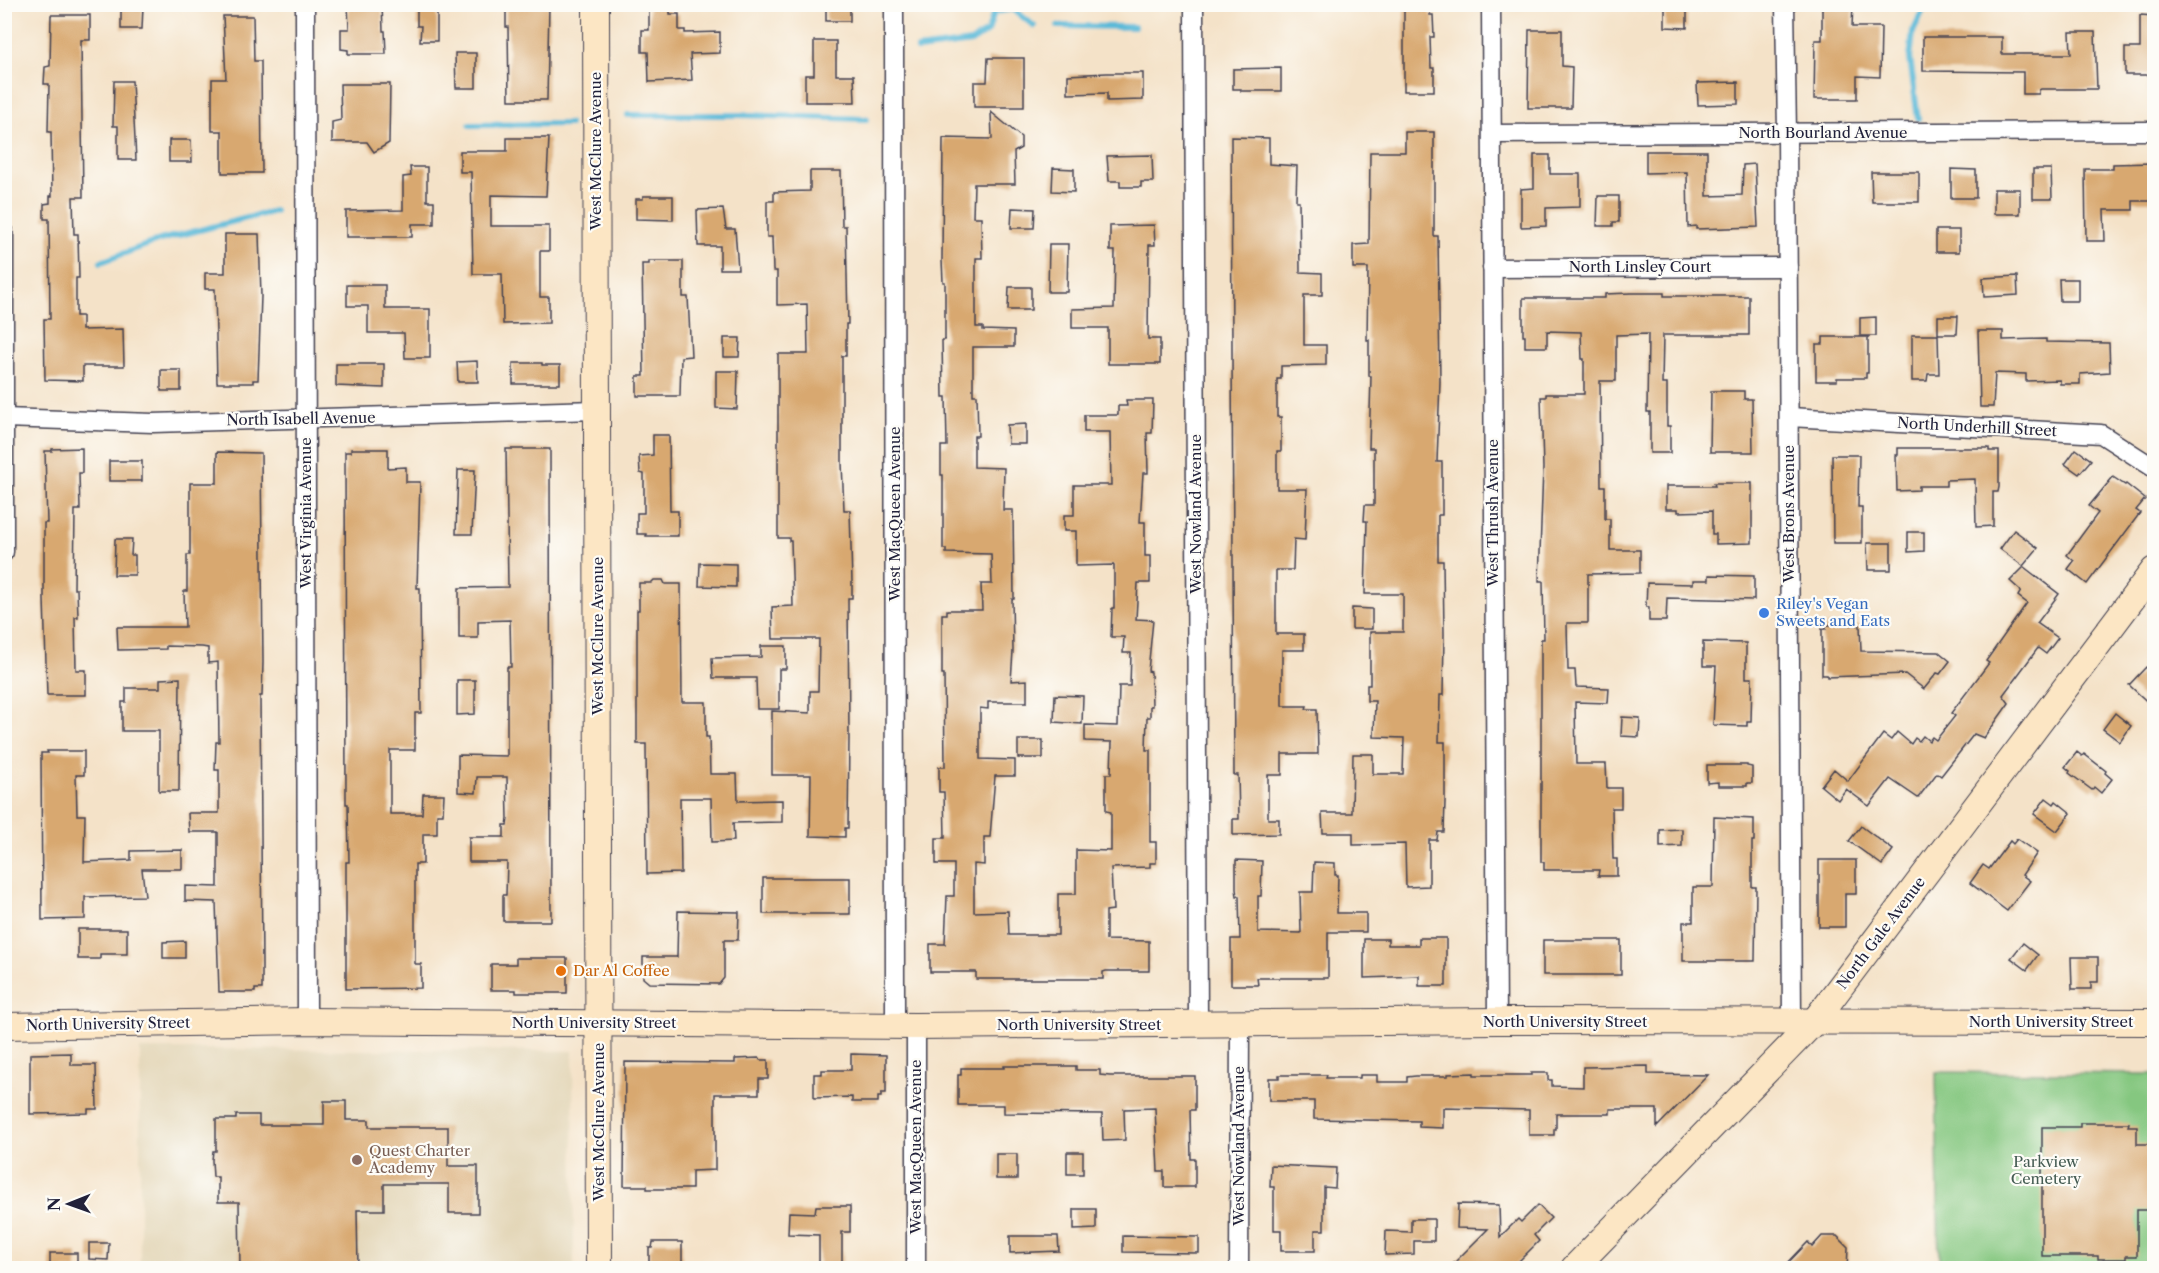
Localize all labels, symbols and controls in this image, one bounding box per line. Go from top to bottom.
street label: West McClure Avenue [586,72,605,231]
street label: North Bourland Avenue [1738,123,1908,142]
street label: North Linsley Court [1569,257,1712,276]
street label: North Isabell Avenue [226,408,376,429]
street label: North Underhill Street [1897,413,2058,440]
street label: West MacQueen Avenue [885,427,904,602]
street label: West Nowland Avenue [1186,434,1205,595]
street label: West Virginia Avenue [296,437,315,590]
street label: West Thrush Avenue [1483,439,1502,588]
street label: West Brons Avenue [1779,445,1798,584]
street label: West McClure Avenue [588,557,607,716]
place label: Riley's Vegan Sweets and Eats [1776,594,1890,630]
marker: Riley's Vegan Sweets and Eats [1757,606,1771,620]
street label: North Gale Avenue [1832,873,1929,993]
place label: Dar Al Coffee [573,961,670,980]
marker: Dar Al Coffee [554,964,568,978]
street label: North University Street [1483,1012,1648,1031]
street label: North University Street [1969,1012,2134,1031]
street label: North University Street [26,1013,191,1034]
street label: North University Street [512,1013,677,1032]
street label: North University Street [997,1015,1162,1034]
street label: West McClure Avenue [589,1043,608,1202]
street label: West MacQueen Avenue [906,1060,925,1235]
street label: West Nowland Avenue [1229,1066,1248,1227]
place label: Quest Charter Academy [368,1141,471,1177]
park label: Parkview Cemetery [2011,1152,2082,1188]
marker: Quest Charter Academy [350,1153,364,1167]
north arrow [39,1174,99,1234]
text: N [44,1197,64,1211]

